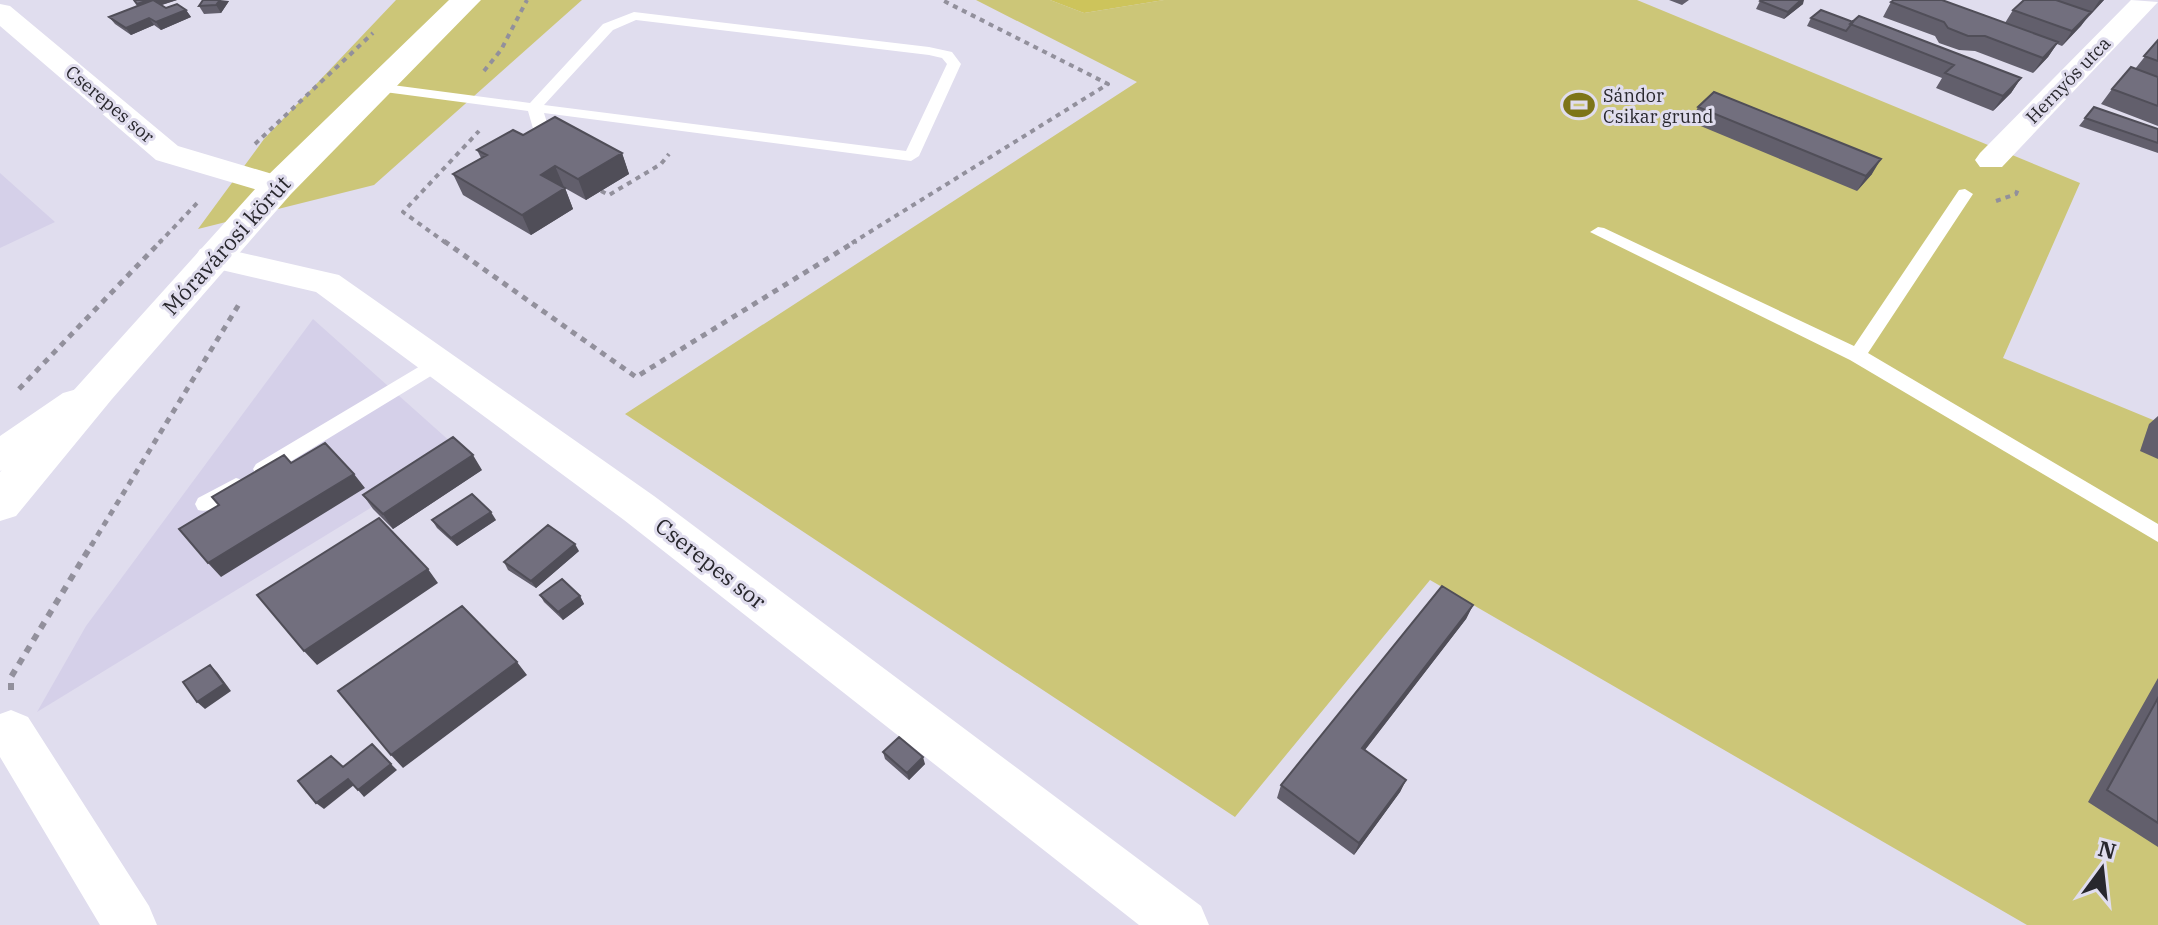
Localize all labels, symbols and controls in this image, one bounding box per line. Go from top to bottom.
street label: Hernyós utca [2021,32,2115,128]
street label: Cserepes sor [61,60,159,148]
place label: Sándor Csikar grund [1603,84,1713,128]
sports icon: Sándor Csikar grund [1562,88,1596,122]
street label: Móravárosi körút [156,169,296,321]
street label: Cserepes sor [650,511,772,615]
north arrow [2062,829,2142,909]
text: N [2095,833,2119,865]

